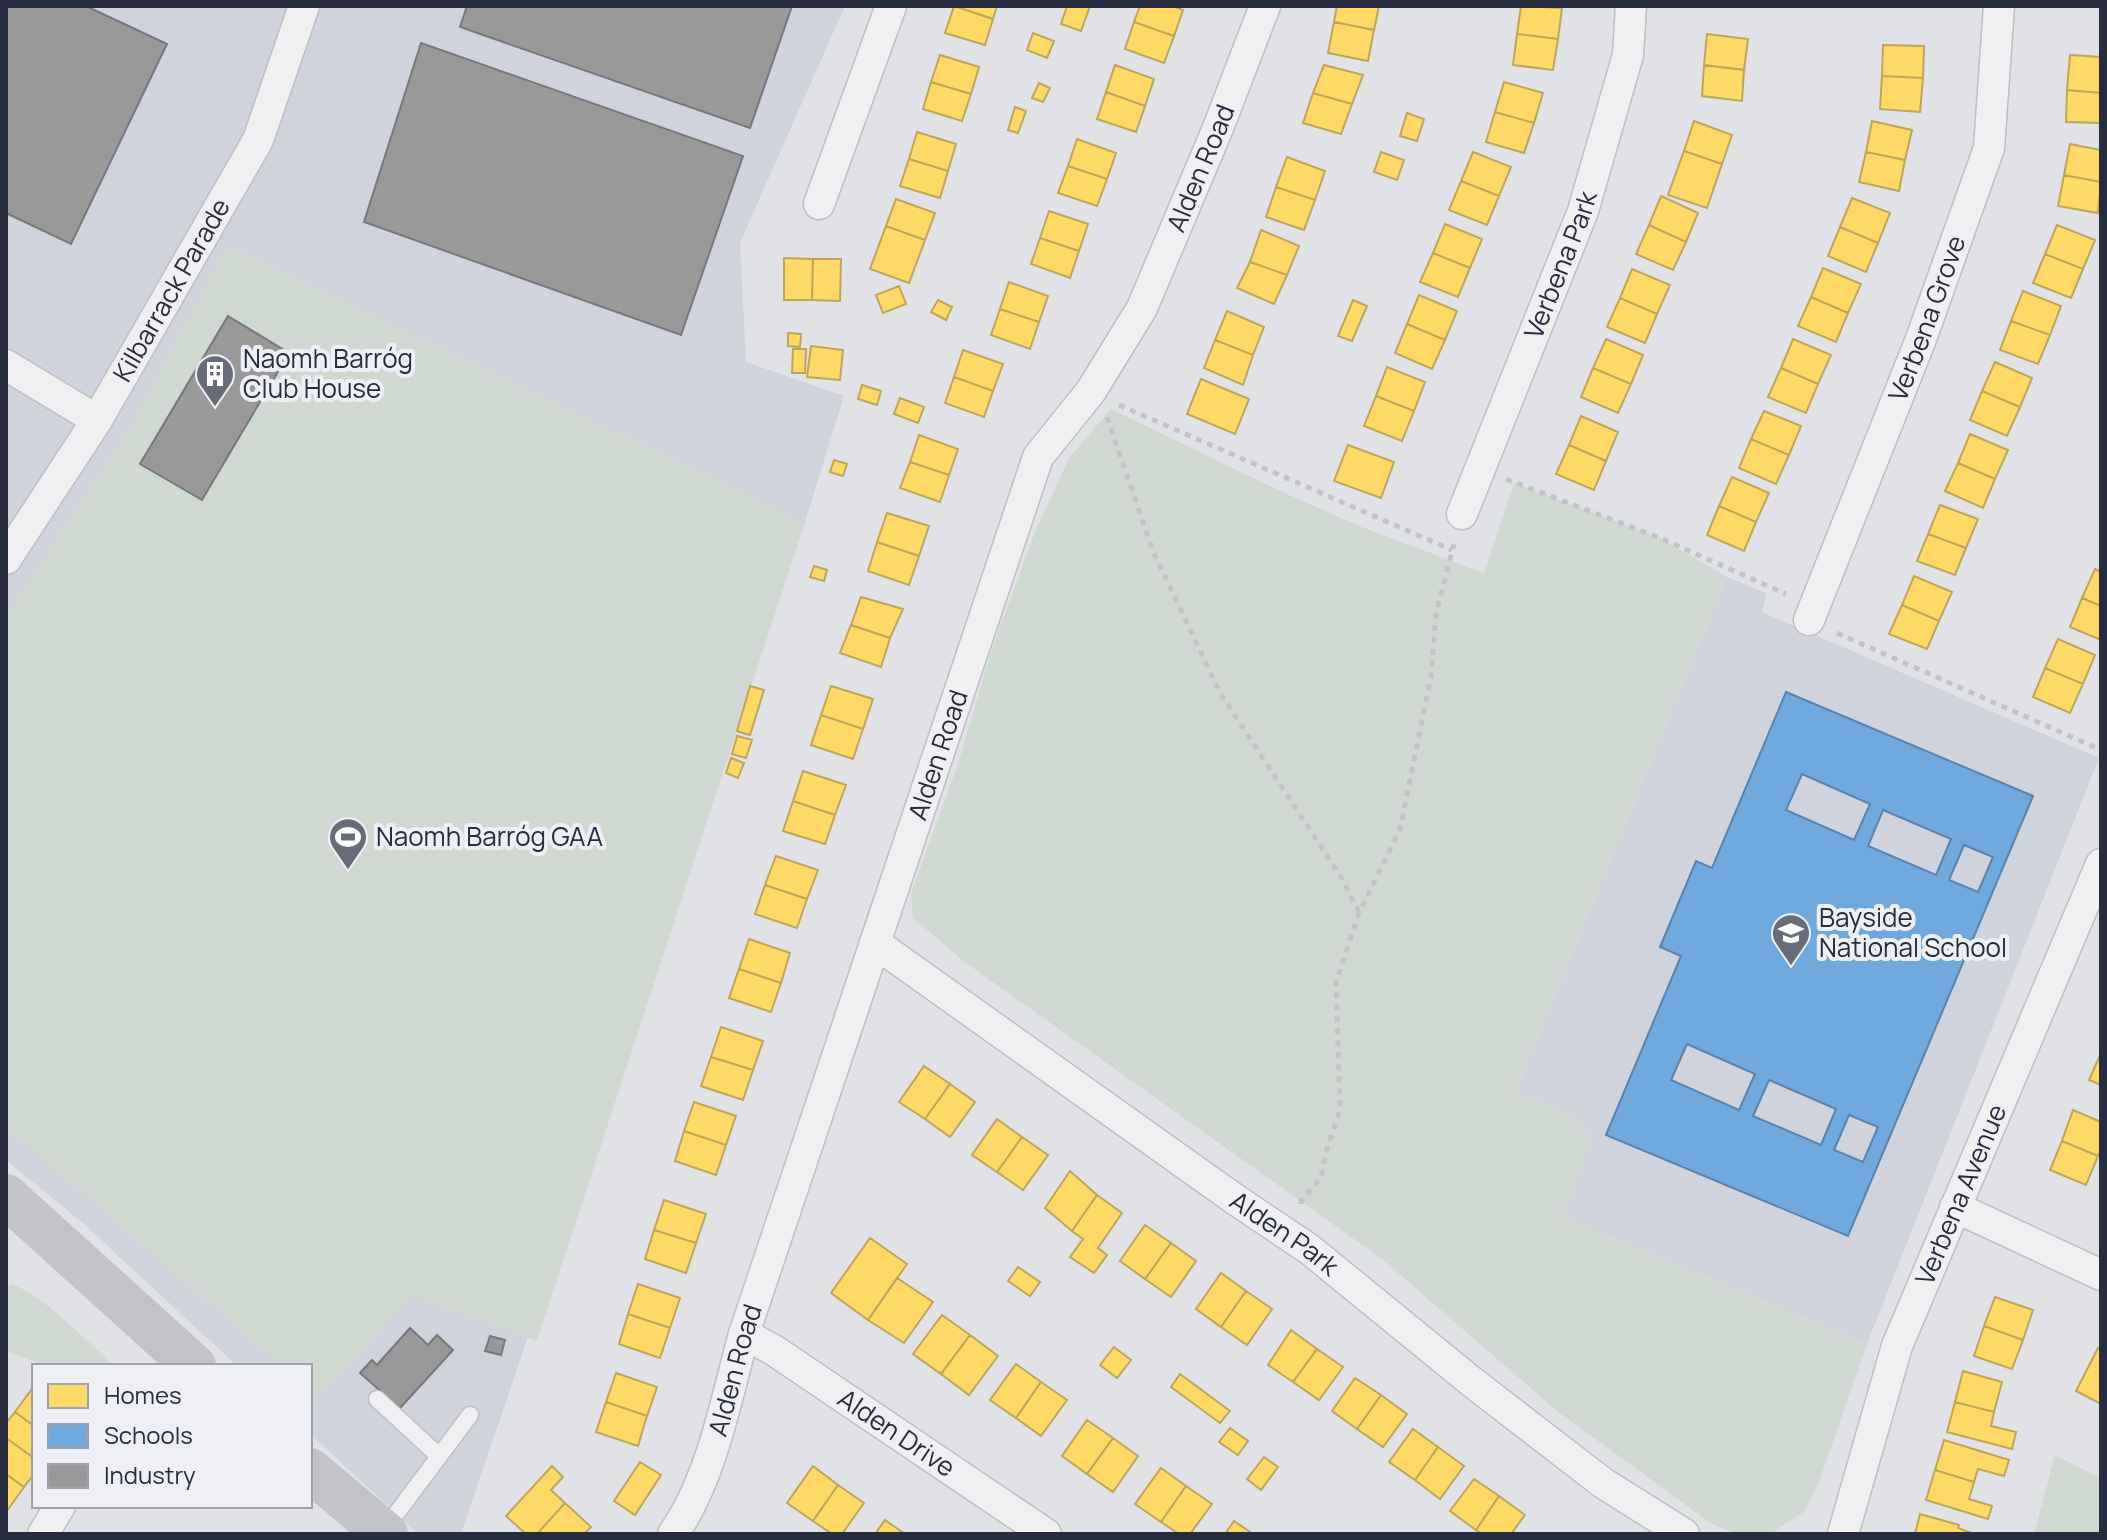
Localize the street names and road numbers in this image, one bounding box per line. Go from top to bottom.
street label: Alden Road [1157,99,1242,237]
street label: Verbena Park [1515,186,1605,344]
street label: Kilbarrack Parade [104,191,238,388]
street label: Verbena Grove [1879,230,1973,406]
street label: Alden Road [899,685,976,824]
street label: Verbena Avenue [1906,1098,2014,1290]
street label: Alden Park [1223,1182,1348,1284]
street label: Alden Road [699,1299,770,1440]
street label: Alden Drive [831,1380,963,1485]

